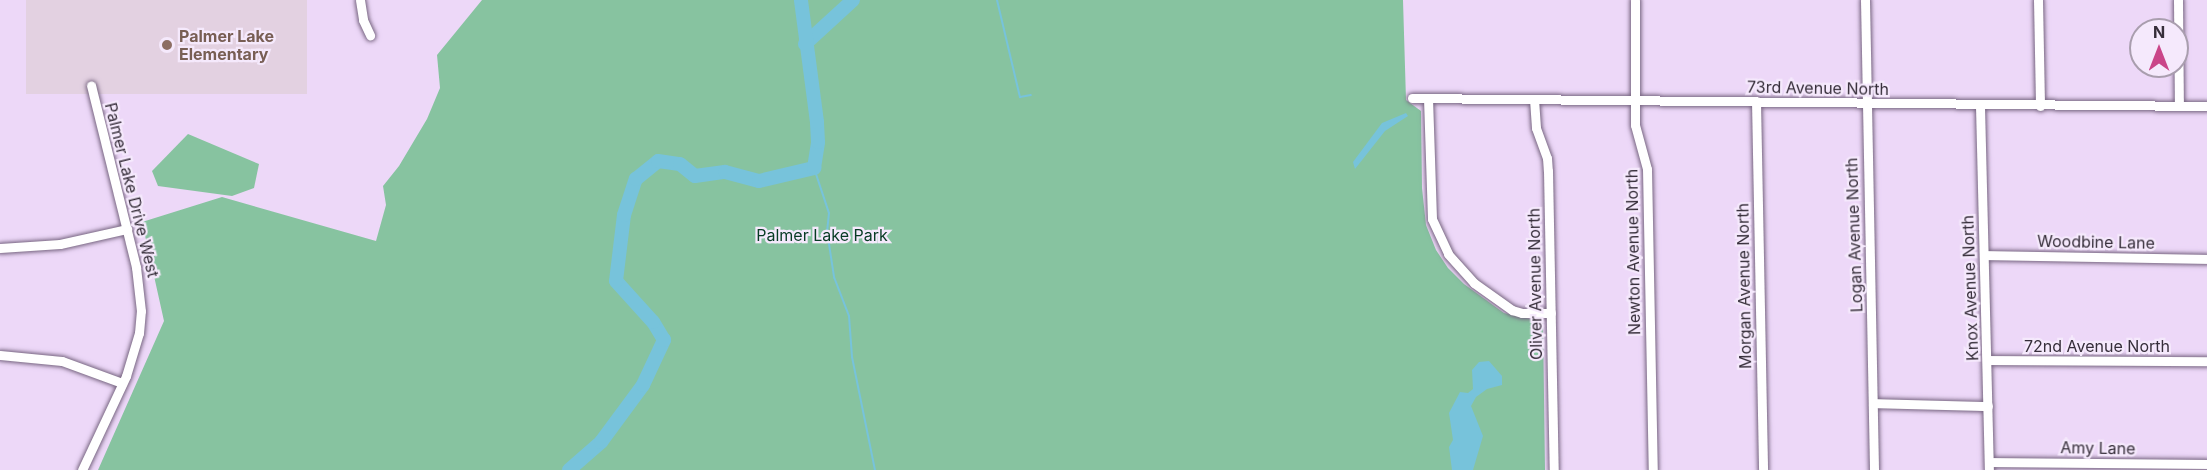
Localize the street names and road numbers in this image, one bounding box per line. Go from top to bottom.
street label: 73rd Avenue North [1747,77,1889,99]
street label: Palmer Lake Drive West [101,101,163,279]
street label: Logan Avenue North [1842,157,1866,313]
street label: Newton Avenue North [1622,169,1644,335]
street label: Morgan Avenue North [1733,203,1755,369]
street label: Oliver Avenue North [1524,208,1546,360]
street label: Knox Avenue North [1958,215,1982,361]
street label: Woodbine Lane [2037,231,2155,253]
street label: 72nd Avenue North [2024,336,2170,356]
street label: Amy Lane [2060,438,2136,458]

